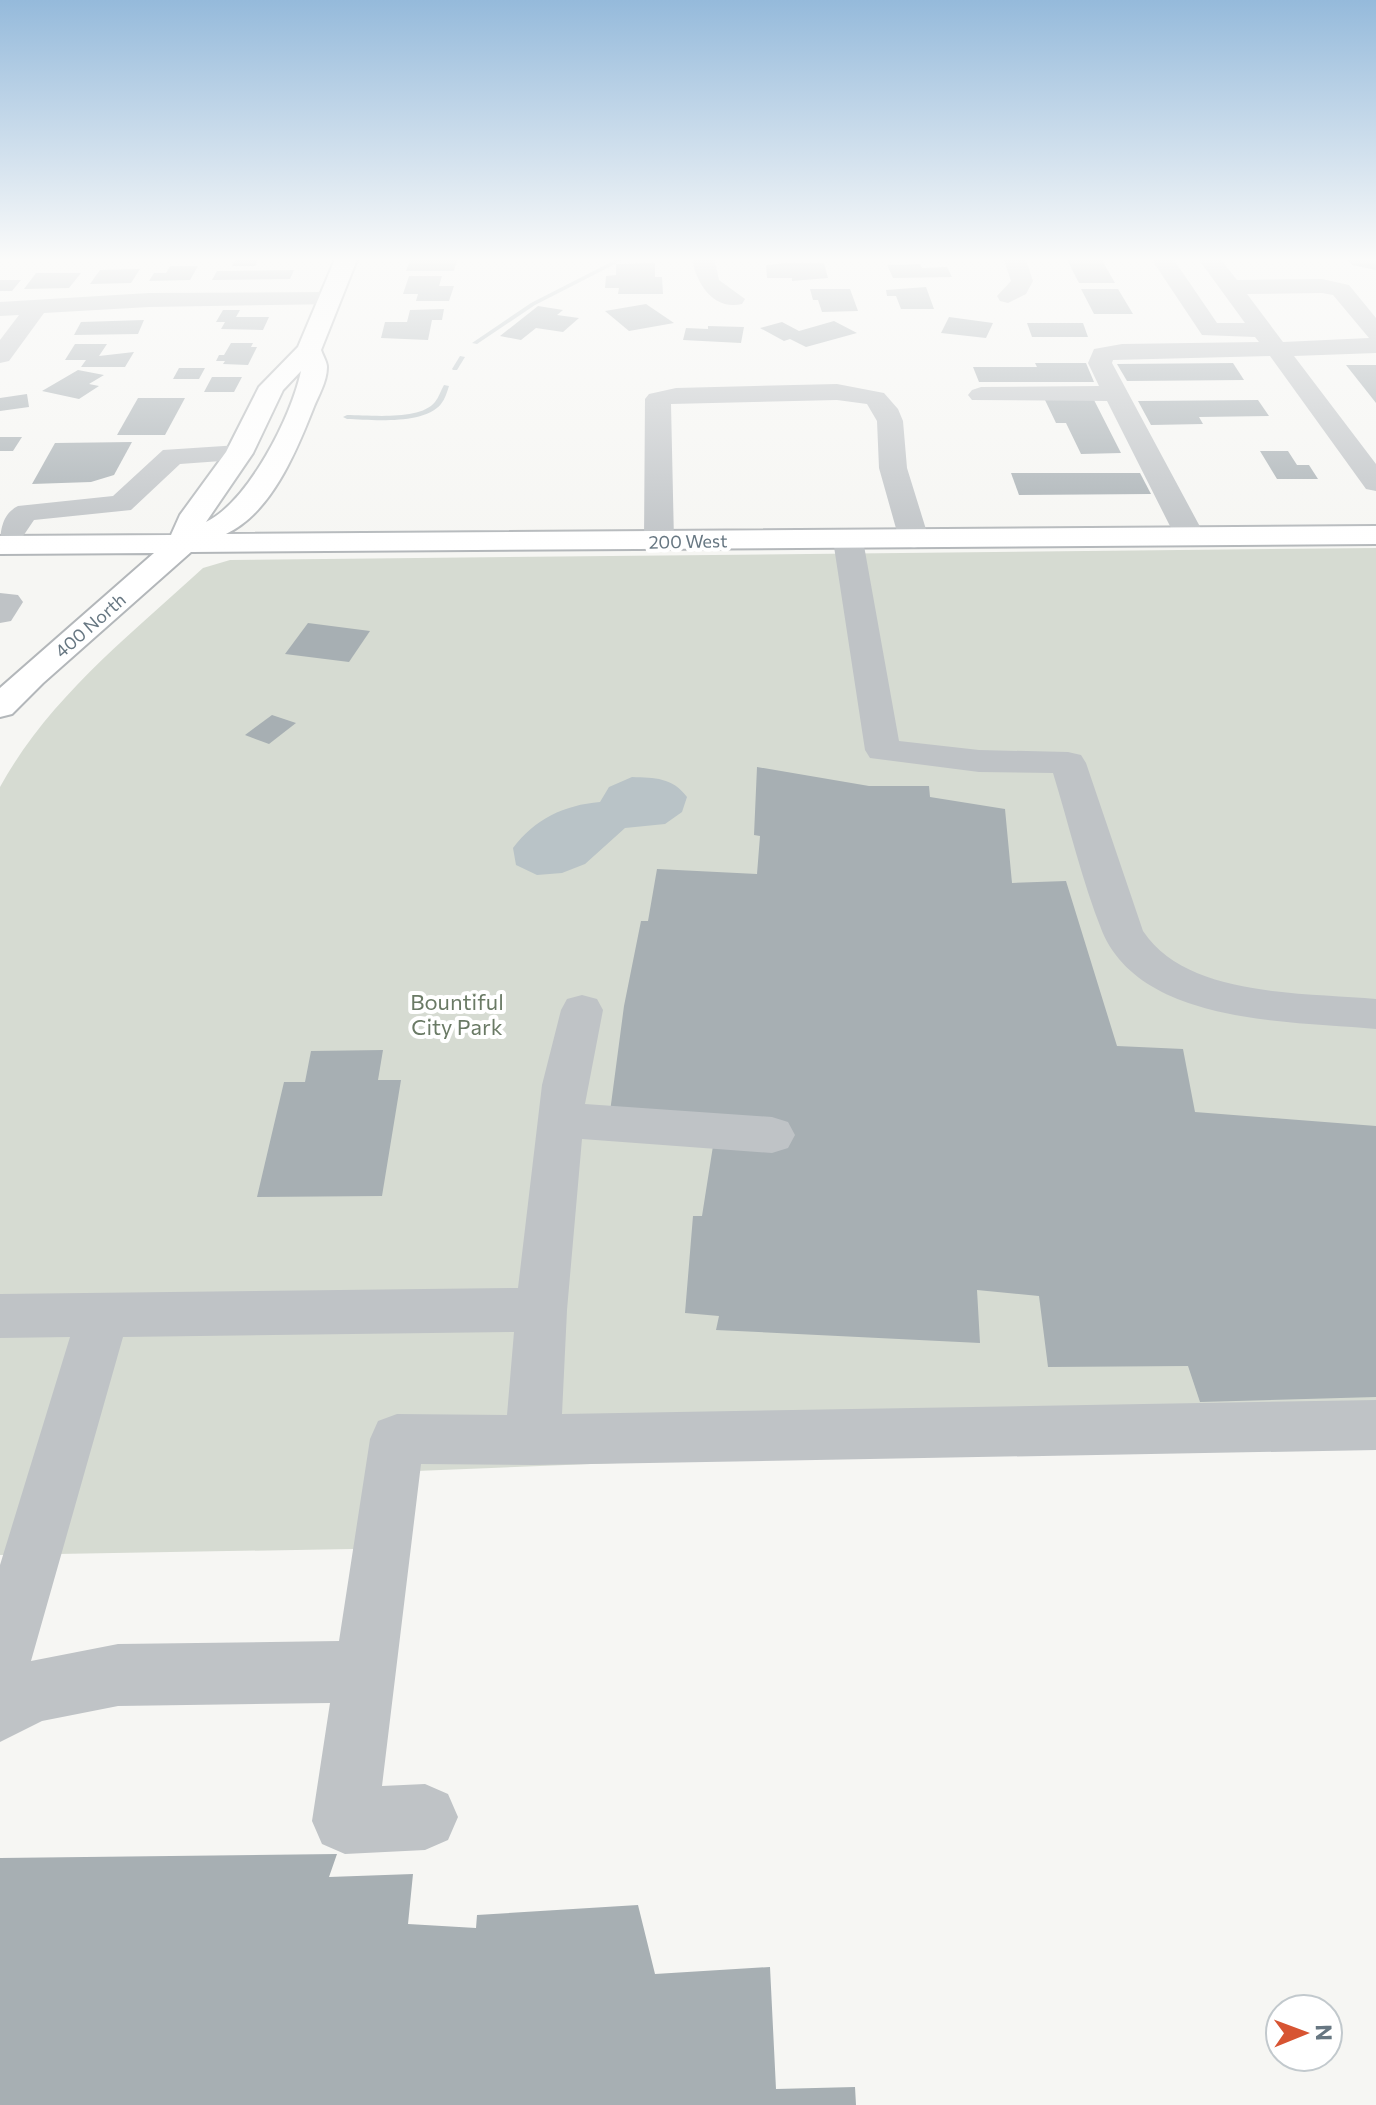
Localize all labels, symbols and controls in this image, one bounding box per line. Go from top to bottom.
street label: 200 West [648,529,728,553]
street label: 400 North [50,588,130,662]
park label: Bountiful City Park [410,988,504,1040]
north arrow [1264,1993,1344,2073]
text: N [1311,2024,1338,2041]

